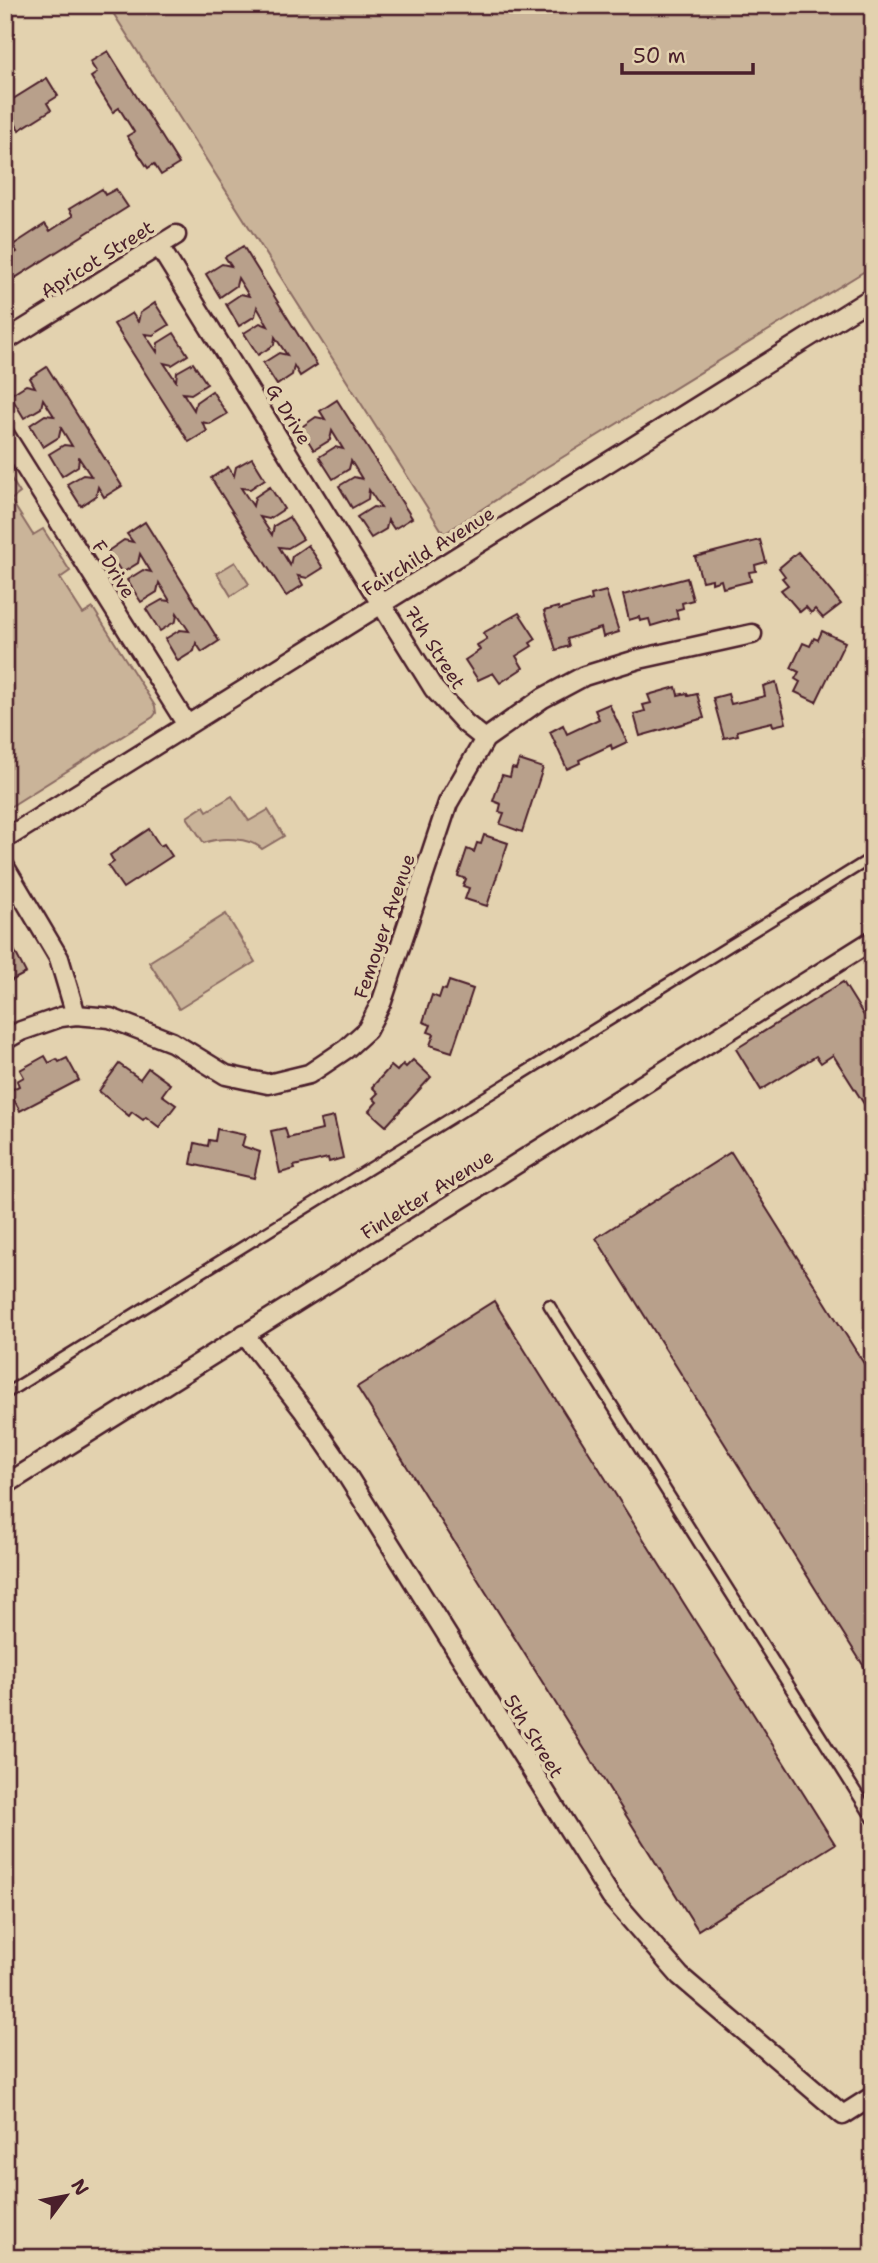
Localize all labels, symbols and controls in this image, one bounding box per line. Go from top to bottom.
scale bar [622,32,754,76]
text: 50 m [633,42,686,70]
street label: Apricot Street [36,215,159,304]
street label: G Drive [260,379,317,449]
street label: Fairchild Avenue [357,501,499,602]
street label: F Drive [86,536,141,603]
street label: 7th Street [398,601,471,694]
street label: Femoyer Avenue [348,850,421,1002]
street label: Finletter Avenue [356,1144,498,1245]
street label: 5th Street [498,1690,569,1783]
north arrow [32,2162,102,2232]
text: N [65,2174,95,2200]

